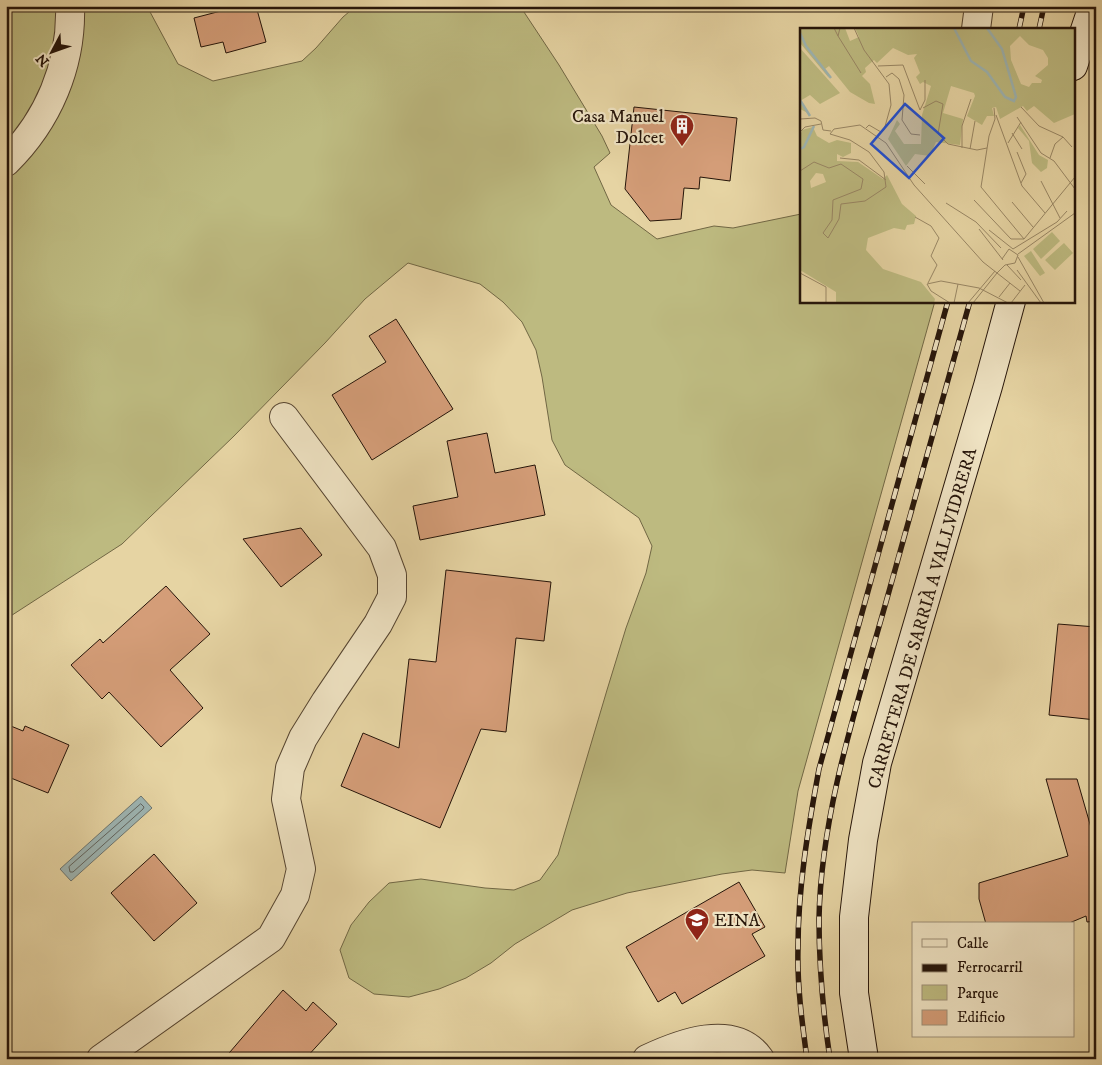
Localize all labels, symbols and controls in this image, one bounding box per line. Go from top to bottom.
north arrow [28,28,78,78]
inset map [800,28,1074,302]
text: N [32,49,54,70]
place label: Casa Manuel Dolcet [572,106,665,149]
building icon: Casa Manuel Dolcet [669,113,695,147]
street label: CARRETERA DE SARRIÀ A VALLVIDRERA [863,444,982,791]
school or university icon: EINA [684,907,710,941]
place label: EINA [714,910,761,932]
legend [912,922,1074,1038]
text: Calle [957,934,989,953]
text: Ferrocarril [957,958,1023,977]
text: Parque [957,984,998,1003]
text: Edificio [957,1008,1005,1027]

